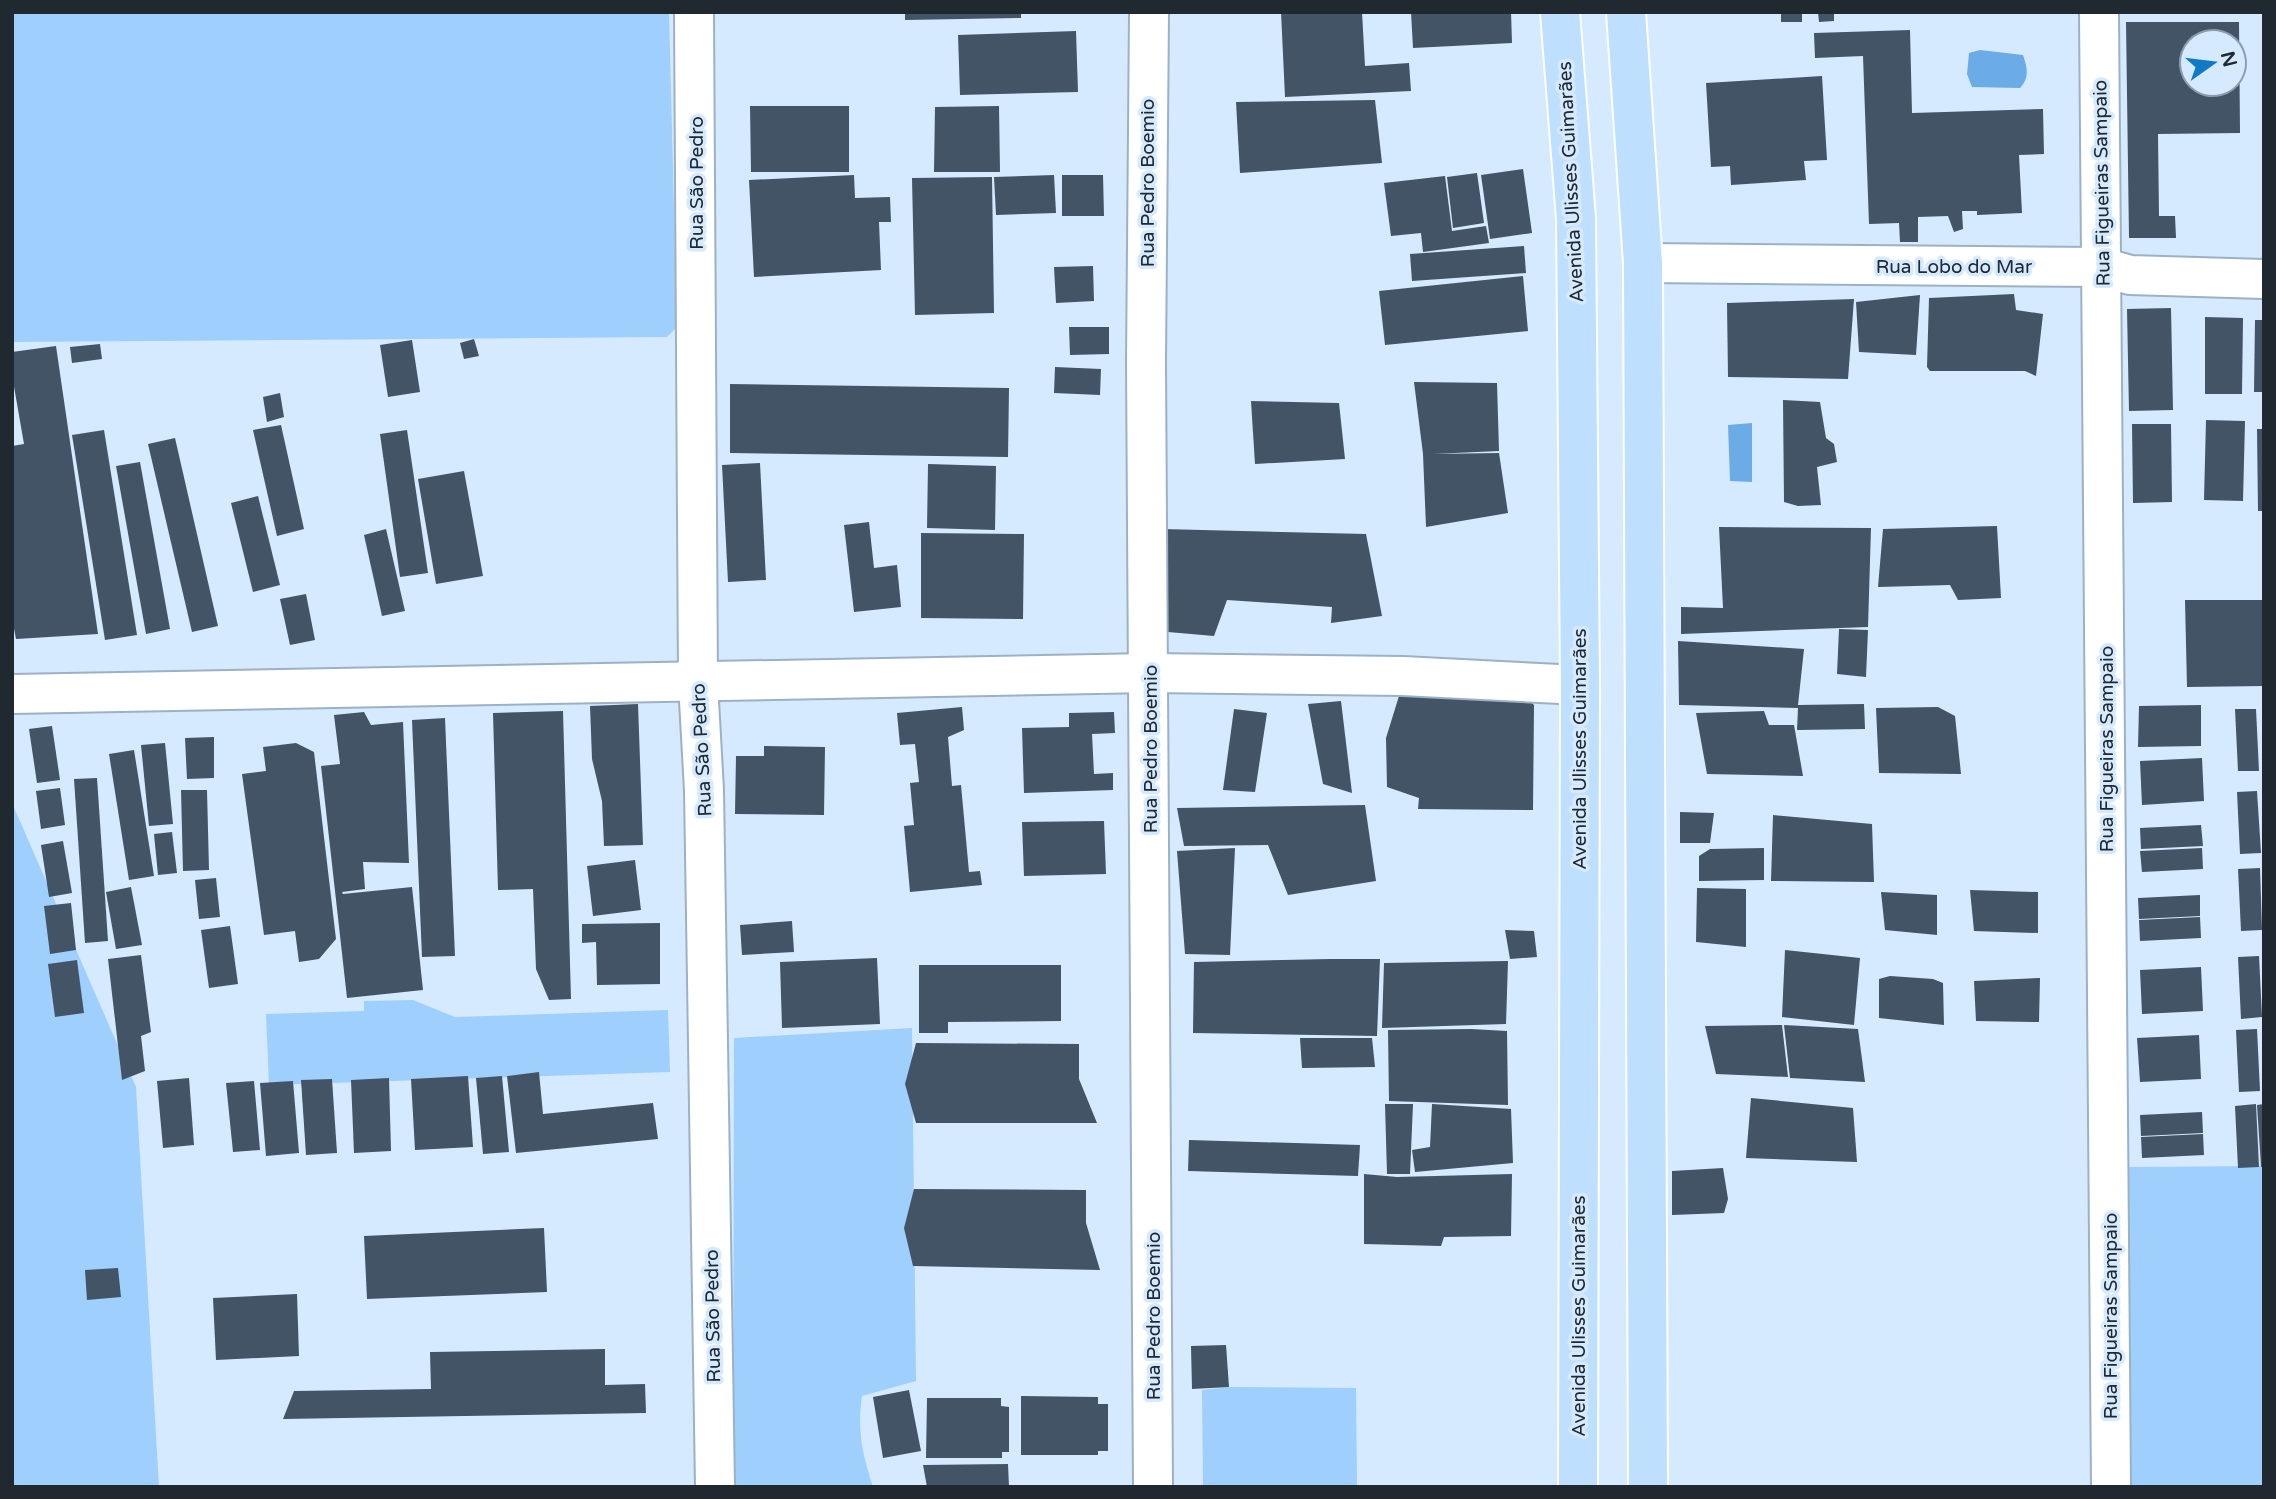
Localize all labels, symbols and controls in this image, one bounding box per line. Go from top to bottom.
north arrow [2178,28,2248,98]
text: N [2216,49,2241,69]
street label: Avenida Ulisses Guimarães [1554,61,1588,303]
street label: Rua Figueiras Sampaio [2089,79,2115,286]
street label: Rua Pedro Boemio [1137,99,1159,267]
street label: Rua São Pedro [686,116,708,250]
street label: Rua Lobo do Mar [1876,256,2033,278]
street label: Avenida Ulisses Guimarães [1569,628,1591,870]
street label: Rua Figueiras Sampaio [2096,646,2118,852]
street label: Rua Pedro Boemio [1140,665,1162,833]
street label: Rua São Pedro [688,683,716,817]
street label: Avenida Ulisses Guimarães [1568,1195,1590,1437]
street label: Rua Figueiras Sampaio [2100,1213,2122,1419]
street label: Rua Pedro Boemio [1143,1232,1165,1400]
street label: Rua São Pedro [701,1249,725,1383]

